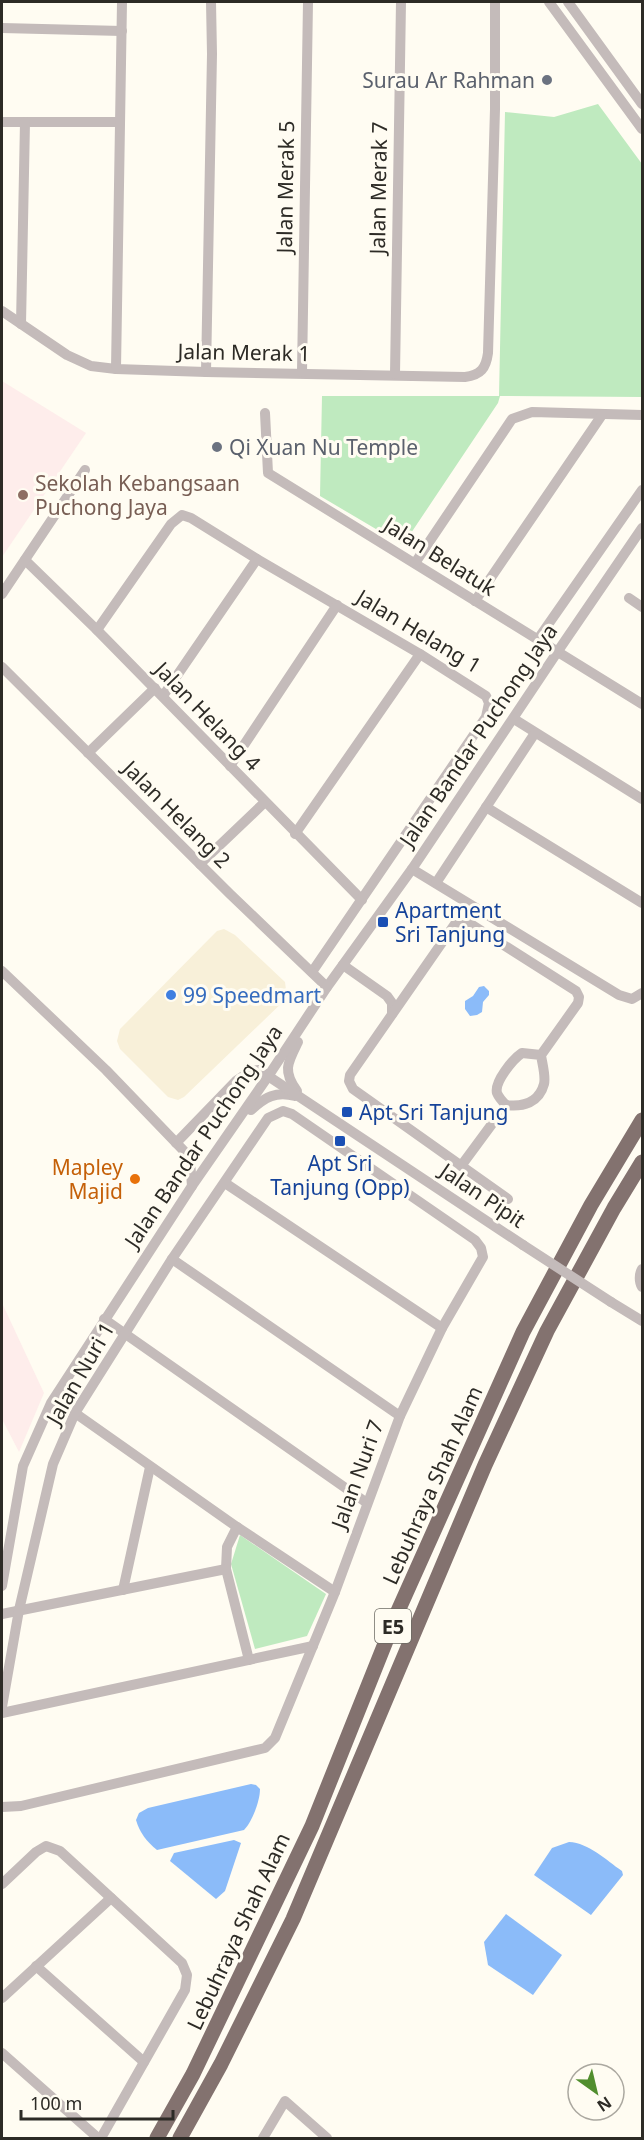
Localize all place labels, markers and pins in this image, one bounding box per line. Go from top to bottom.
place label: Surau Ar Rahman [362,66,535,94]
marker: Surau Ar Rahman [540,73,554,87]
place label: Qi Xuan Nu Temple [229,433,418,461]
marker: Qi Xuan Nu Temple [210,440,224,454]
place label: Sekolah Kebangsaan Puchong Jaya [35,469,240,521]
marker: Sekolah Kebangsaan Puchong Jaya [16,488,30,502]
place label: Apartment Sri Tanjung [395,896,505,948]
marker: Apartment Sri Tanjung [376,915,390,929]
place label: 99 Speedmart [183,981,322,1009]
marker: 99 Speedmart [164,988,178,1002]
place label: Apt Sri Tanjung [359,1098,509,1126]
marker: Apt Sri Tanjung [340,1105,354,1119]
marker: Apt Sri Tanjung (Opp) [333,1134,347,1148]
place label: Apt Sri Tanjung (Opp) [270,1149,410,1201]
place label: Mapley Majid [52,1153,123,1205]
marker: Mapley Majid [128,1172,142,1186]

